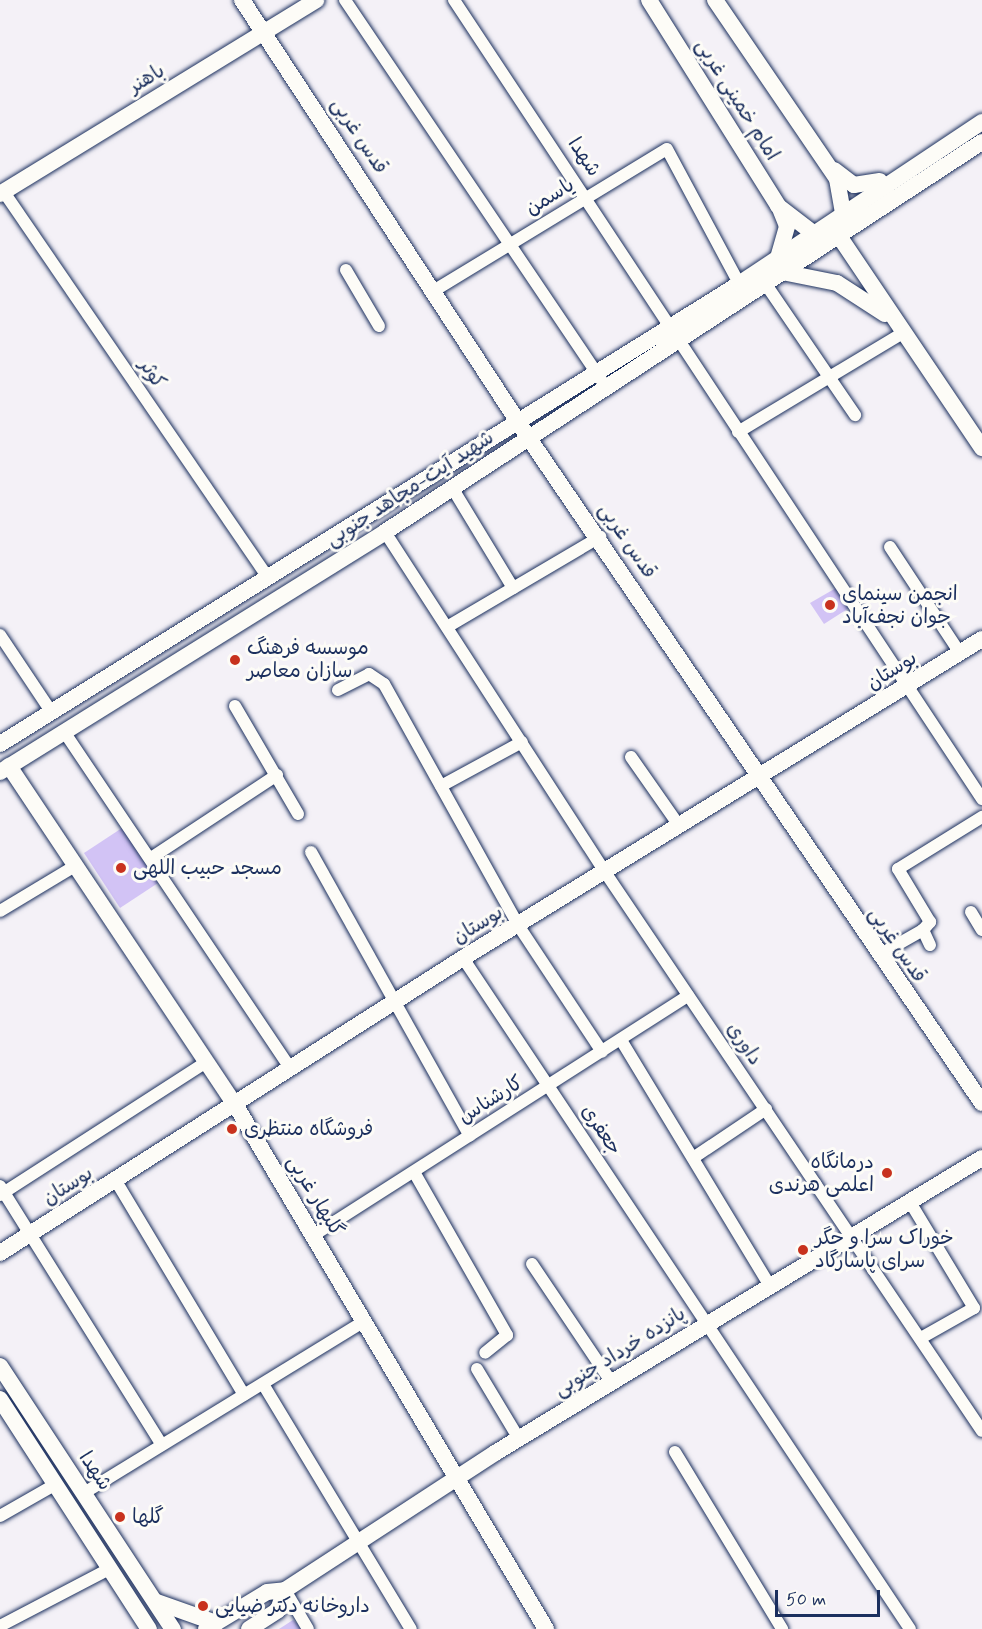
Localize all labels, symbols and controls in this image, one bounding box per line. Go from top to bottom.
street label: امام خمینی غربی [690,35,784,165]
street label: باهنر [125,59,169,99]
street label: قدس غربی [326,94,392,178]
street label: شهدا [562,133,606,181]
street label: یاسمن [521,173,579,221]
street label: کوثر [134,355,170,393]
street label: شهید آیت-مجاهد جنوبی [322,426,498,552]
street label: قدس غربی [593,499,661,583]
place label: انجمن سینمای جوان نجف‌آباد [842,582,958,629]
marker: انجمن سینمای جوان نجف‌آباد [823,598,837,612]
place label: موسسه فرهنگ سازان معاصر [247,636,369,683]
street label: بوستان [862,646,922,696]
marker: موسسه فرهنگ سازان معاصر [228,653,242,667]
place label: مسجد حبیب اللهی [133,856,282,880]
marker: مسجد حبیب اللهی [114,861,128,875]
street label: بوستان [448,901,508,949]
street label: قدس غربی [863,903,931,987]
street label: داوری [721,1018,767,1070]
street label: کارشناس [454,1071,528,1129]
street label: جعفری [576,1100,626,1160]
place label: فروشگاه منتظری [244,1117,373,1141]
marker: فروشگاه منتظری [225,1122,239,1136]
place label: درمانگاه اعلمی هرندی [769,1150,874,1197]
street label: گلبهار غربی [281,1151,349,1241]
street label: بوستان [38,1161,98,1211]
marker: درمانگاه اعلمی هرندی [878,1164,896,1182]
place label: خوراک سرا و جگر سرای پاسارگاد [815,1226,954,1273]
marker: خوراک سرا و جگر سرای پاسارگاد [796,1243,810,1257]
street label: پانزده خرداد جنوبی [550,1302,690,1402]
street label: شهدا [73,1447,117,1495]
place label: گلها [132,1505,164,1529]
marker: گلها [113,1510,127,1524]
scale bar [778,1578,883,1616]
text: 50 m [786,1588,826,1612]
place label: داروخانه دکتر ضیایی [215,1594,370,1618]
marker: داروخانه دکتر ضیایی [196,1599,210,1613]

